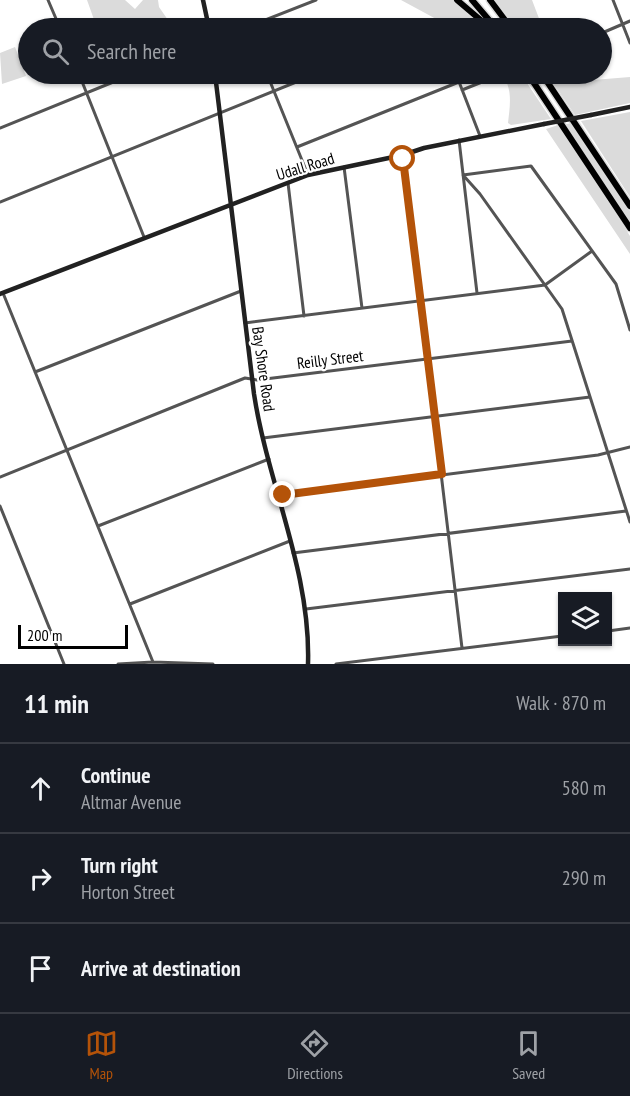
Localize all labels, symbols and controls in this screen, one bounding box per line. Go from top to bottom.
search box [18,18,612,84]
icon: search [39,35,72,68]
text: Search here [87,37,176,65]
route start [389,145,415,171]
street label: Udall Road [273,148,337,184]
street label: Bay Shore Road [248,325,280,413]
street label: Reilly Street [296,345,365,373]
route end [269,481,295,507]
map controls [558,592,612,646]
button: layers [558,592,612,646]
scale bar [18,622,128,650]
text: 200 m [27,625,62,645]
text: 11 min [24,687,89,720]
text: Walk · 870 m [516,690,606,716]
text: Continue [81,761,151,789]
icon: ahead [24,772,57,805]
text: 580 m [562,775,606,801]
text: Altmar Avenue [81,789,181,815]
text: Turn right [81,851,158,879]
icon: right [24,862,57,895]
text: 290 m [562,865,606,891]
text: Horton Street [81,879,175,905]
icon: arrive [24,952,57,985]
text: Arrive at destination [81,954,241,982]
tab: Map [85,1027,118,1083]
tab: Directions [287,1027,343,1083]
tab: Saved [512,1027,545,1083]

